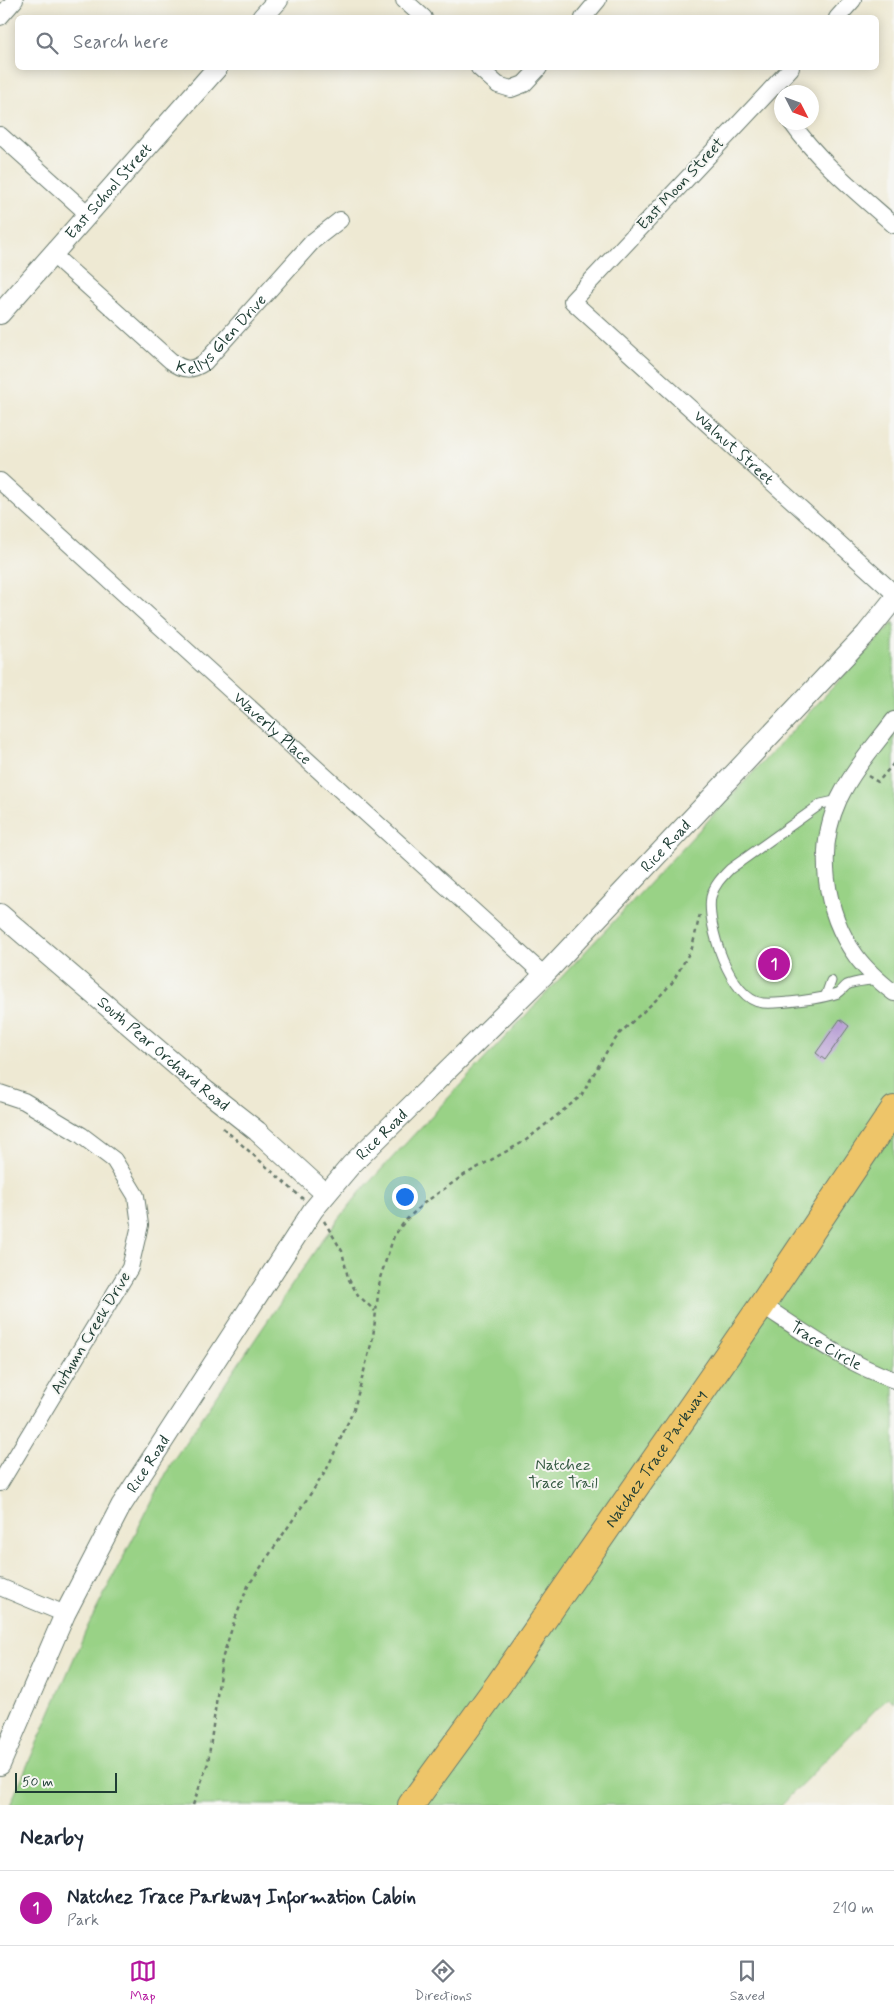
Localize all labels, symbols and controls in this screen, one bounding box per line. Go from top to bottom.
search box [15,15,879,70]
icon: search [33,29,61,57]
text: Search here [73,30,169,55]
north arrow [774,85,819,130]
street label: East Moon Street [633,133,730,235]
street label: East School Street [60,139,157,244]
street label: Kellys Glen Drive [173,290,271,379]
street label: Walnut Street [689,406,778,490]
street label: Waverly Place [229,687,316,769]
street label: Rice Road [636,815,696,877]
pin: 1 [758,945,790,983]
street label: South Pear Orchard Road [93,992,234,1116]
street label: Rice Road [351,1105,412,1165]
your location [392,1184,418,1210]
street label: Autumn Creek Drive [46,1268,136,1398]
street label: Trace Circle [786,1316,866,1375]
street label: Natchez Trace Parkway [600,1385,711,1532]
street label: Rice Road [122,1431,175,1497]
park label: Natchez Trace Trail [528,1455,598,1494]
scale bar [15,1770,118,1793]
text: 50 m [22,1773,53,1791]
text: Nearby [20,1824,84,1852]
text: Natchez Trace Parkway Information Cabin [67,1885,416,1910]
text: 1 [32,1898,40,1919]
text: 210 m [833,1898,874,1919]
text: Park [67,1910,99,1931]
tab: Map [129,1957,157,2005]
tab: Directions [415,1957,472,2005]
tab: Saved [730,1957,765,2005]

